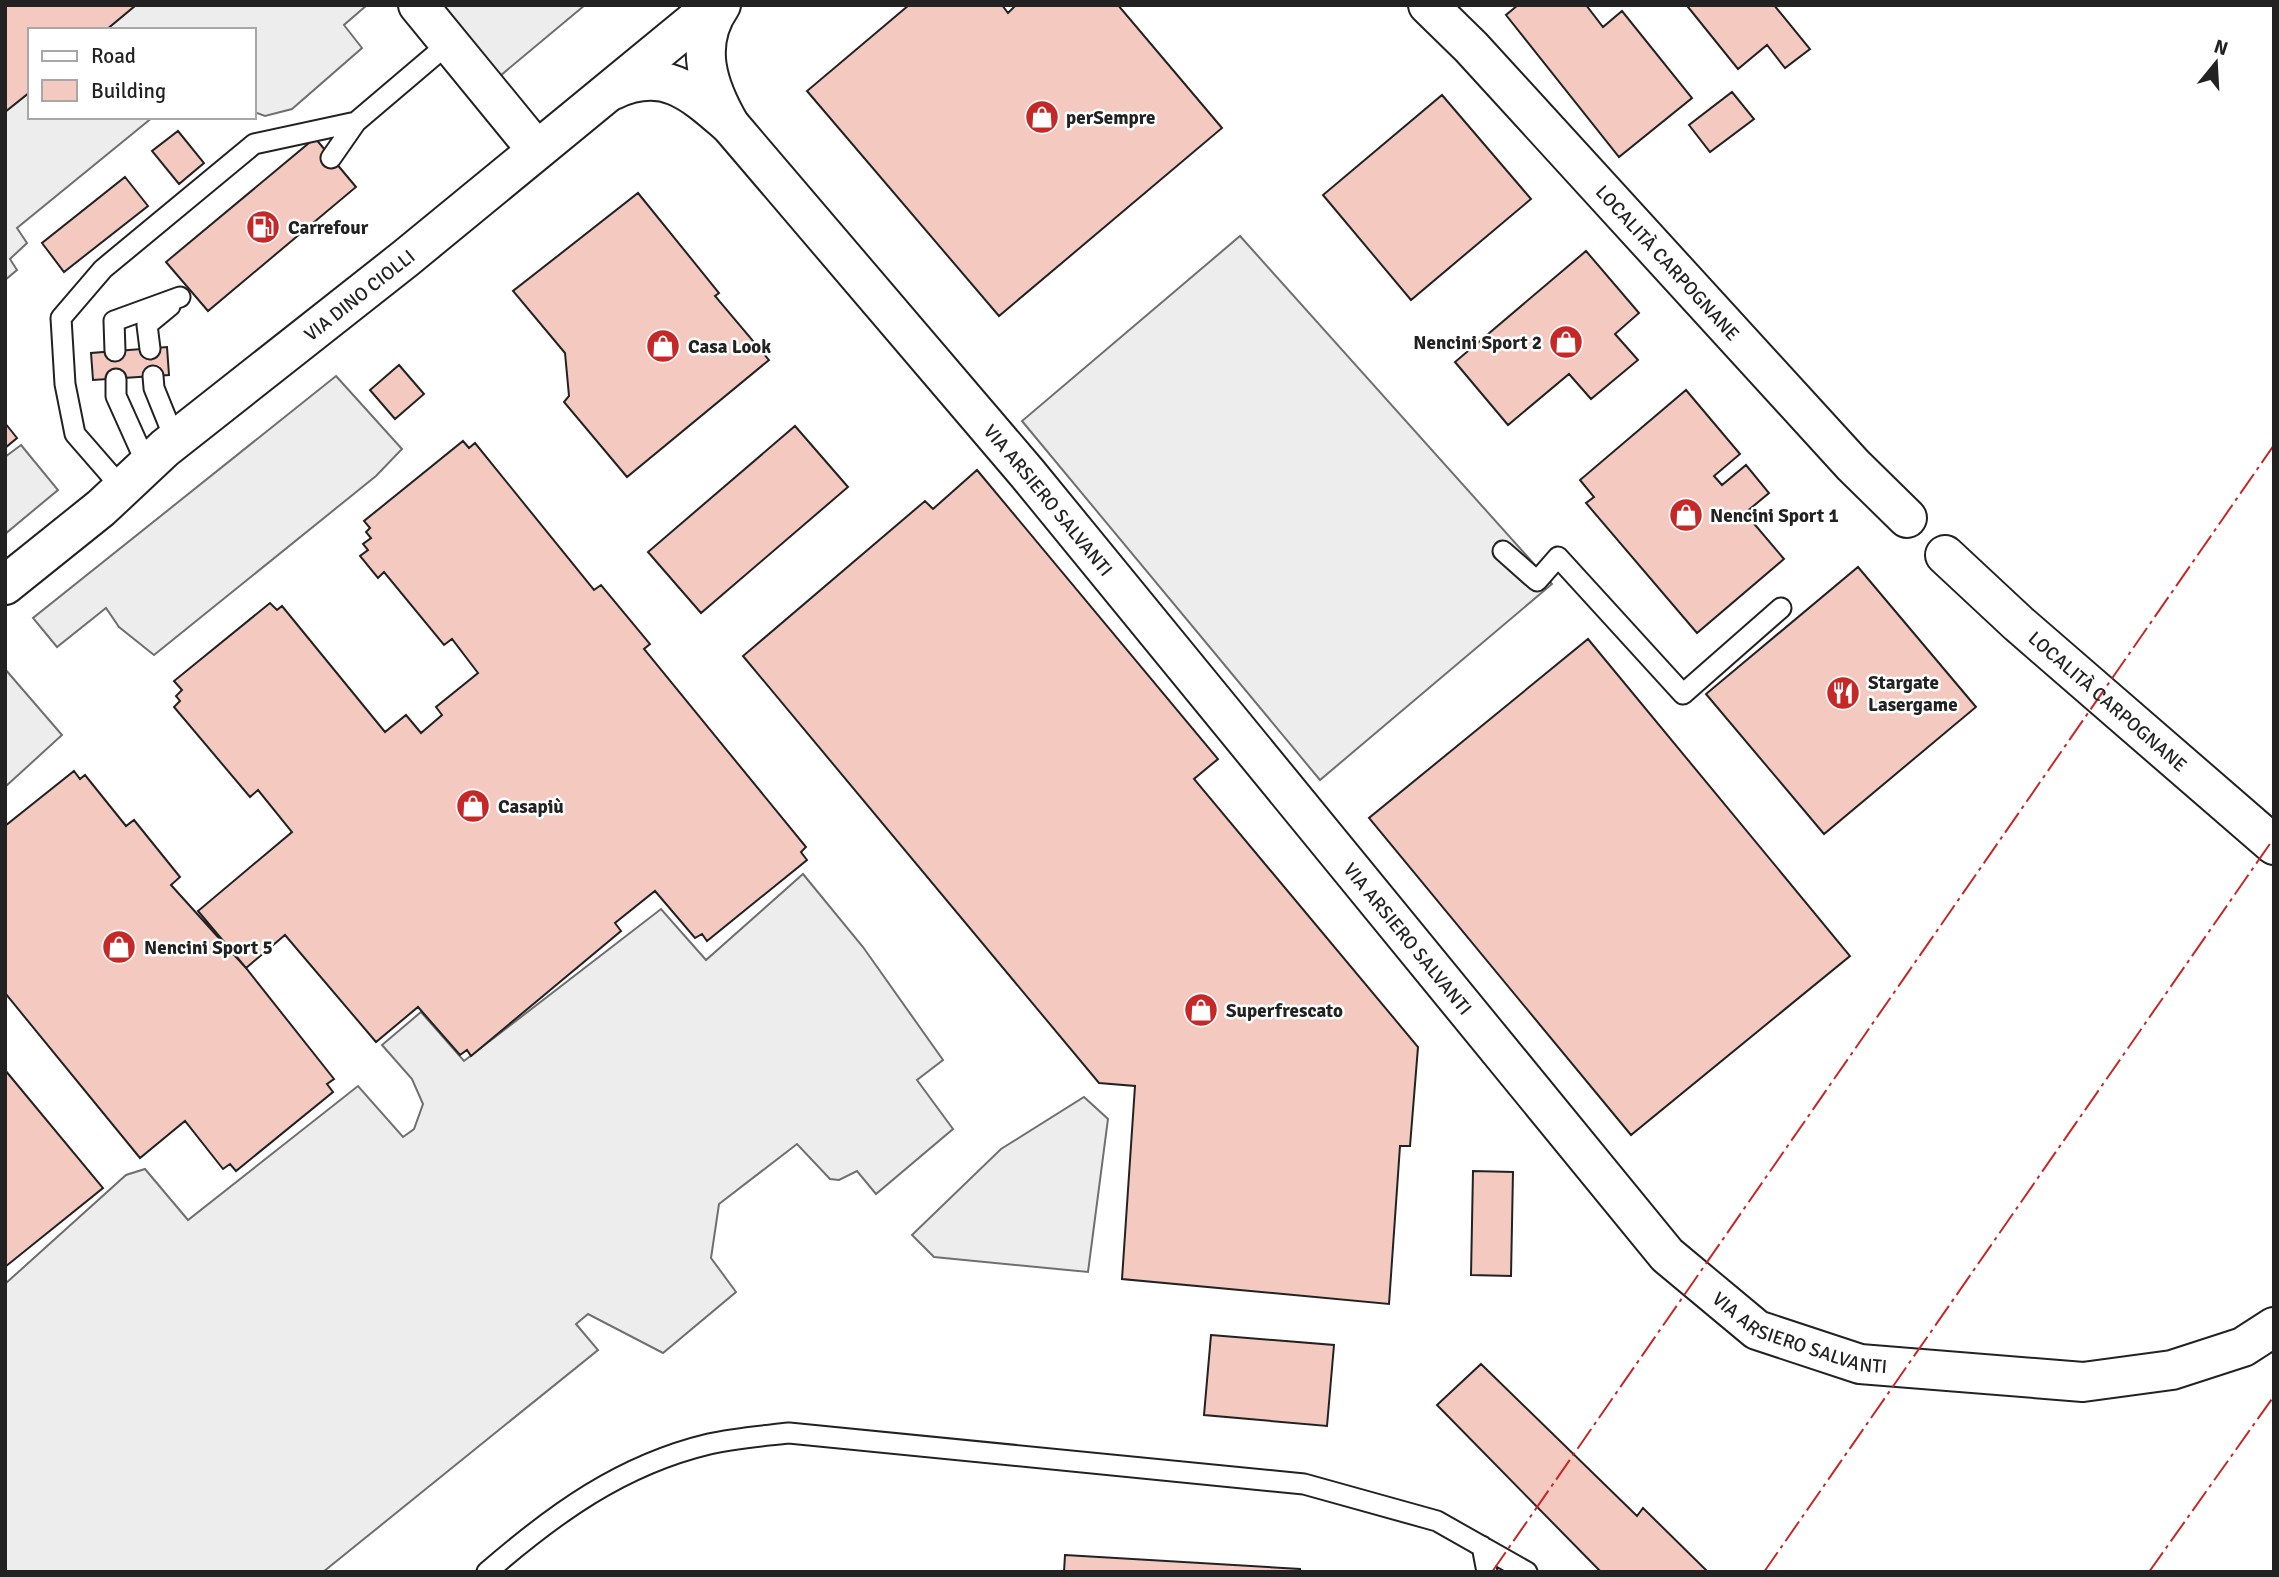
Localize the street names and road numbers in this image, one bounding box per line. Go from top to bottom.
street label: LOCALITÀ CARPOGNANE [1590,180,1744,346]
street label: VIA DINO CIOLLI [300,245,420,347]
street label: VIA ARSIERO SALVANTI [978,420,1118,581]
street label: LOCALITÀ CARPOGNANE [2023,627,2192,777]
street label: VIA ARSIERO SALVANTI [1338,858,1477,1020]
street label: VIA ARSIERO SALVANTI [1707,1287,1888,1379]

